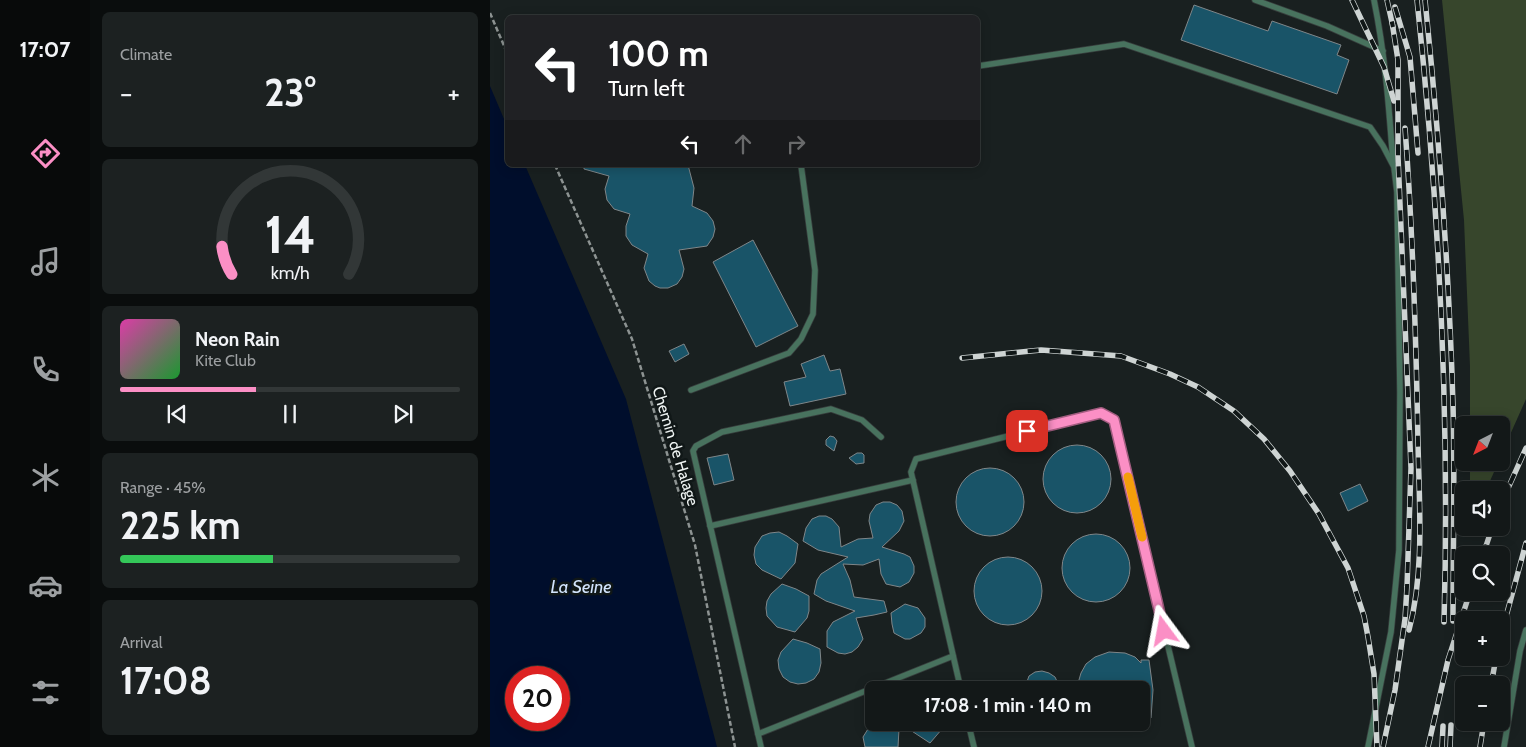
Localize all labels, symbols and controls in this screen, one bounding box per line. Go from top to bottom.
text: 100 m [608,32,709,75]
icon: left [525,35,590,100]
text: 17:07 [20,36,70,63]
text: Climate [120,45,172,64]
text: 23° [264,69,316,116]
text: Turn left [608,75,685,102]
text: − [120,76,132,110]
text: + [448,76,460,110]
icon: left [676,130,704,158]
icon: ahead [729,130,757,158]
icon: right [782,130,810,158]
icon: directions [28,136,63,171]
text: 14 [264,203,316,266]
icon: music [28,244,63,279]
text: km/h [270,262,310,283]
text: Neon Rain [195,328,280,351]
text: Kite Club [195,351,256,370]
icon: phone [28,352,63,387]
street label: Chemin de Halage [648,384,703,508]
icon: previous [163,400,191,428]
icon: pause [276,400,304,428]
icon: next [389,400,417,428]
pin [1006,410,1048,452]
north arrow [1455,416,1510,471]
map controls [1455,416,1510,731]
icon: arrive [1013,417,1041,445]
icon: climate [28,460,63,495]
text: Range · 45% [120,478,206,497]
button: sound [1455,481,1510,536]
text: 225 km [120,502,241,549]
button: search [1455,546,1510,601]
icon: car [28,568,63,603]
water label: La Seine [550,576,612,598]
position arrow [1137,604,1189,656]
button: + [1455,611,1510,666]
text: Arrival [120,633,163,652]
text: 17:08 [120,657,212,704]
speed limit sign: 20 [505,666,570,731]
icon: filters [28,675,63,710]
button: − [1455,676,1510,731]
text: 17:08 · 1 min · 140 m [924,694,1091,717]

